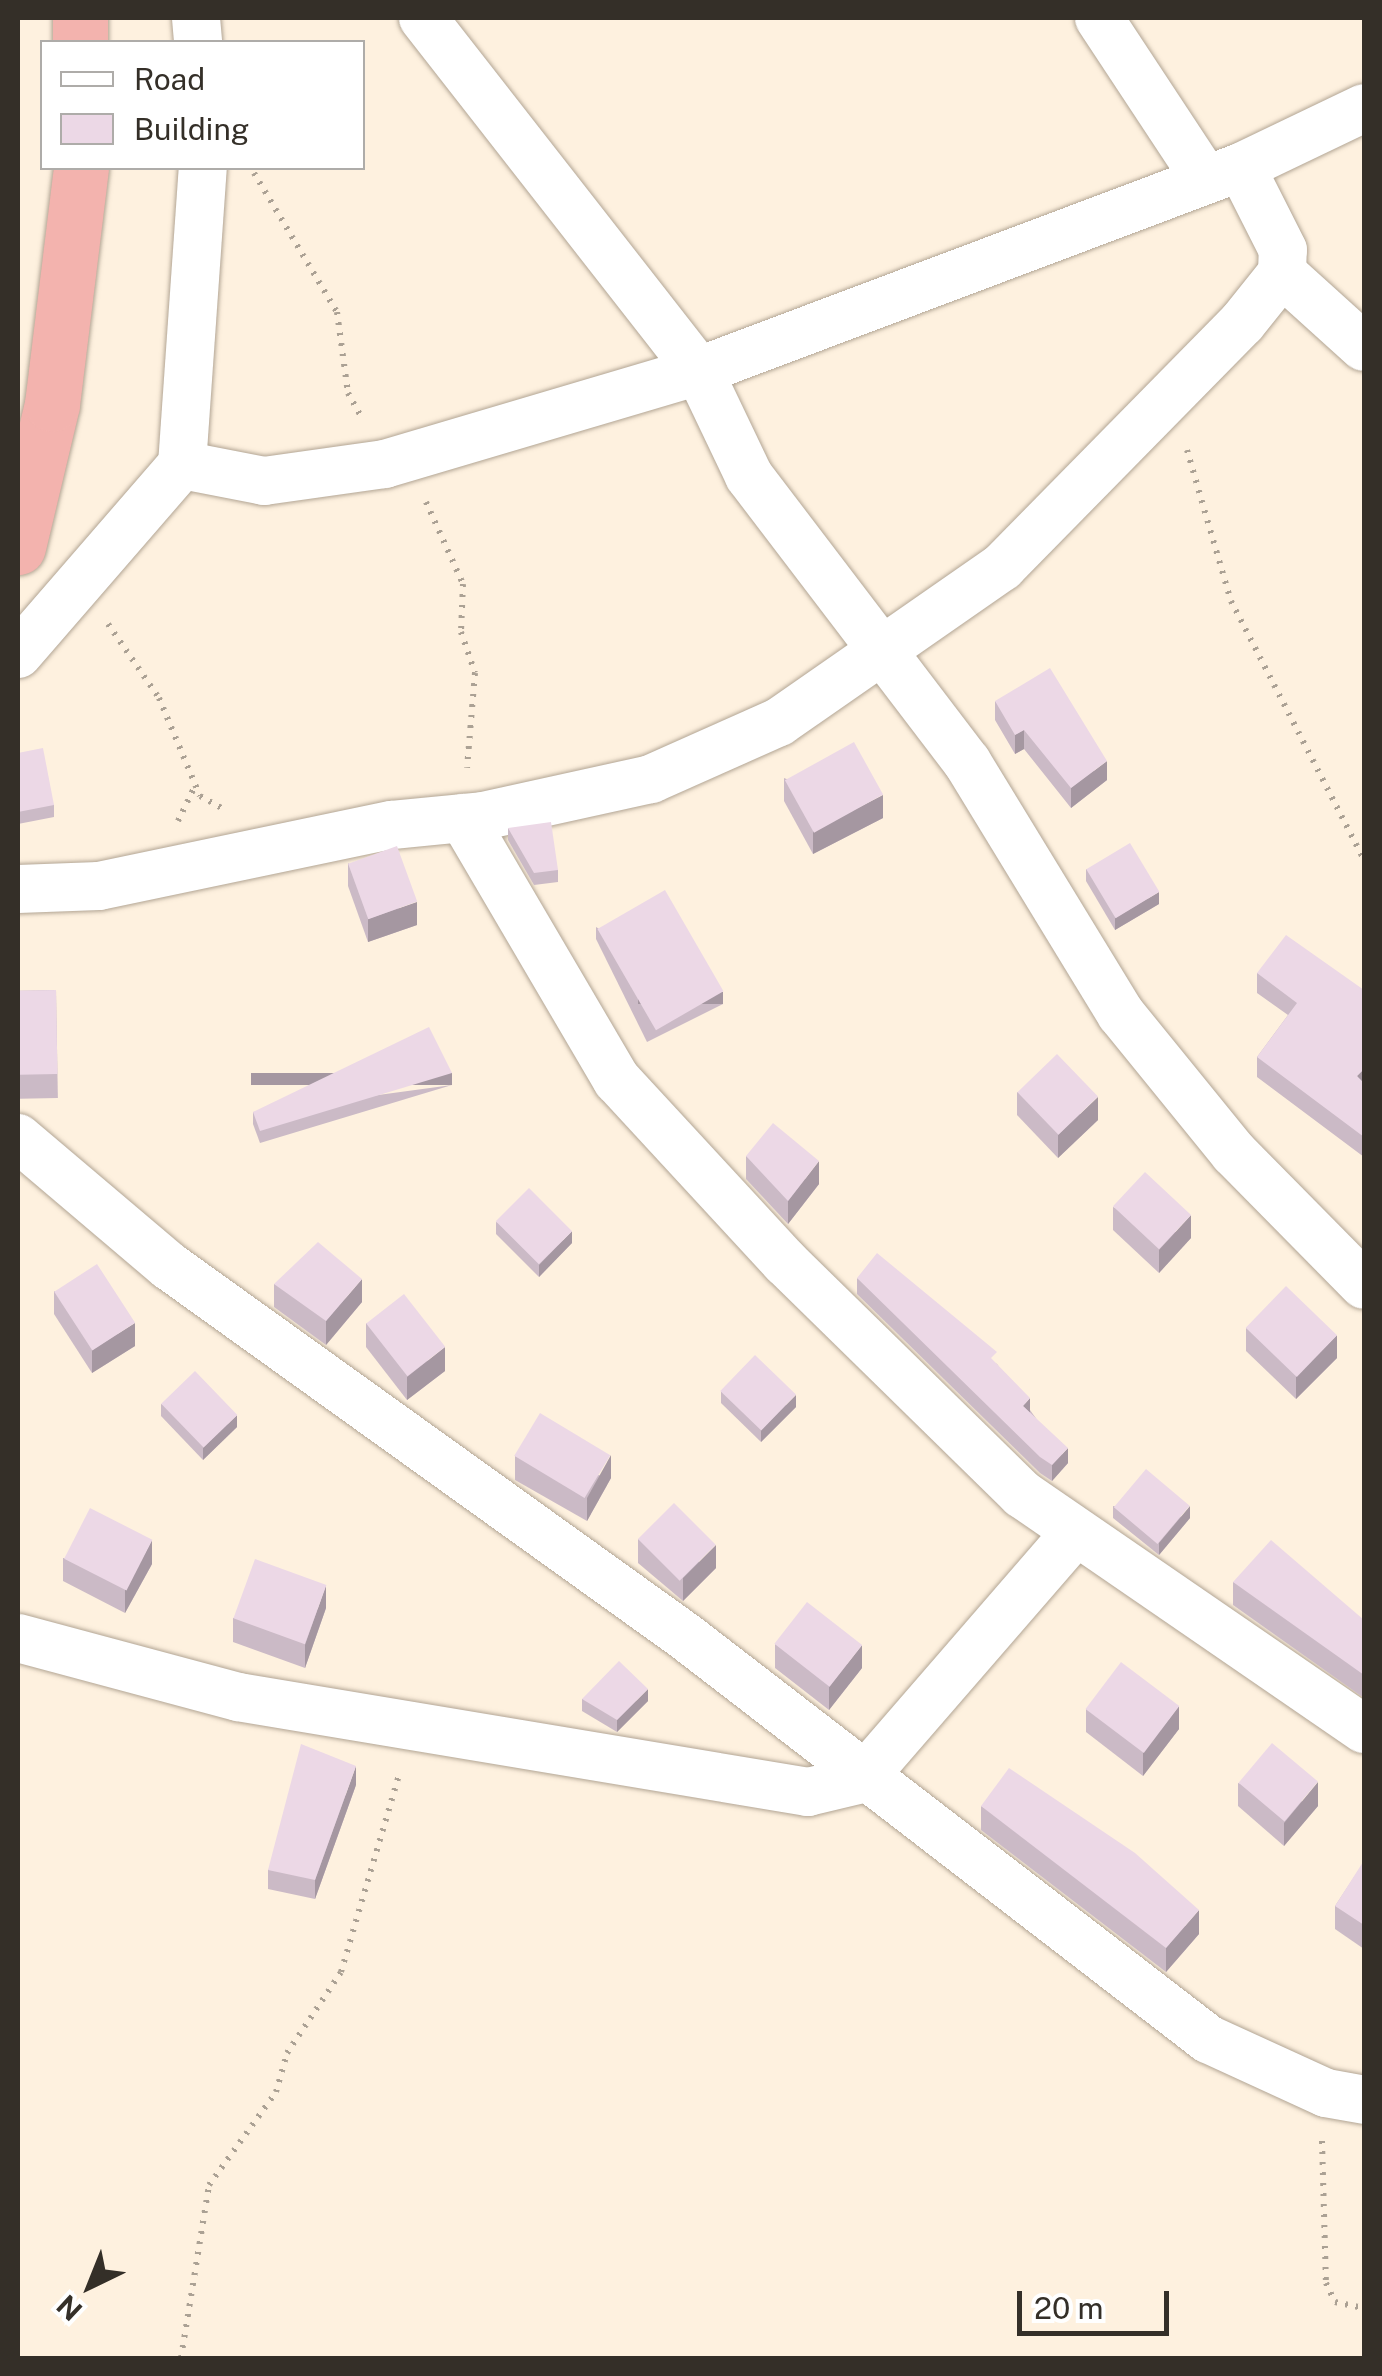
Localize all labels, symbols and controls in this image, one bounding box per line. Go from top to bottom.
legend [40,40,365,170]
text: Road [134,61,205,97]
text: Building [134,111,249,147]
north arrow [40,2236,140,2336]
scale bar [1022,2271,1174,2333]
text: N [50,2289,88,2328]
text: 20 m [1034,2290,1103,2326]

